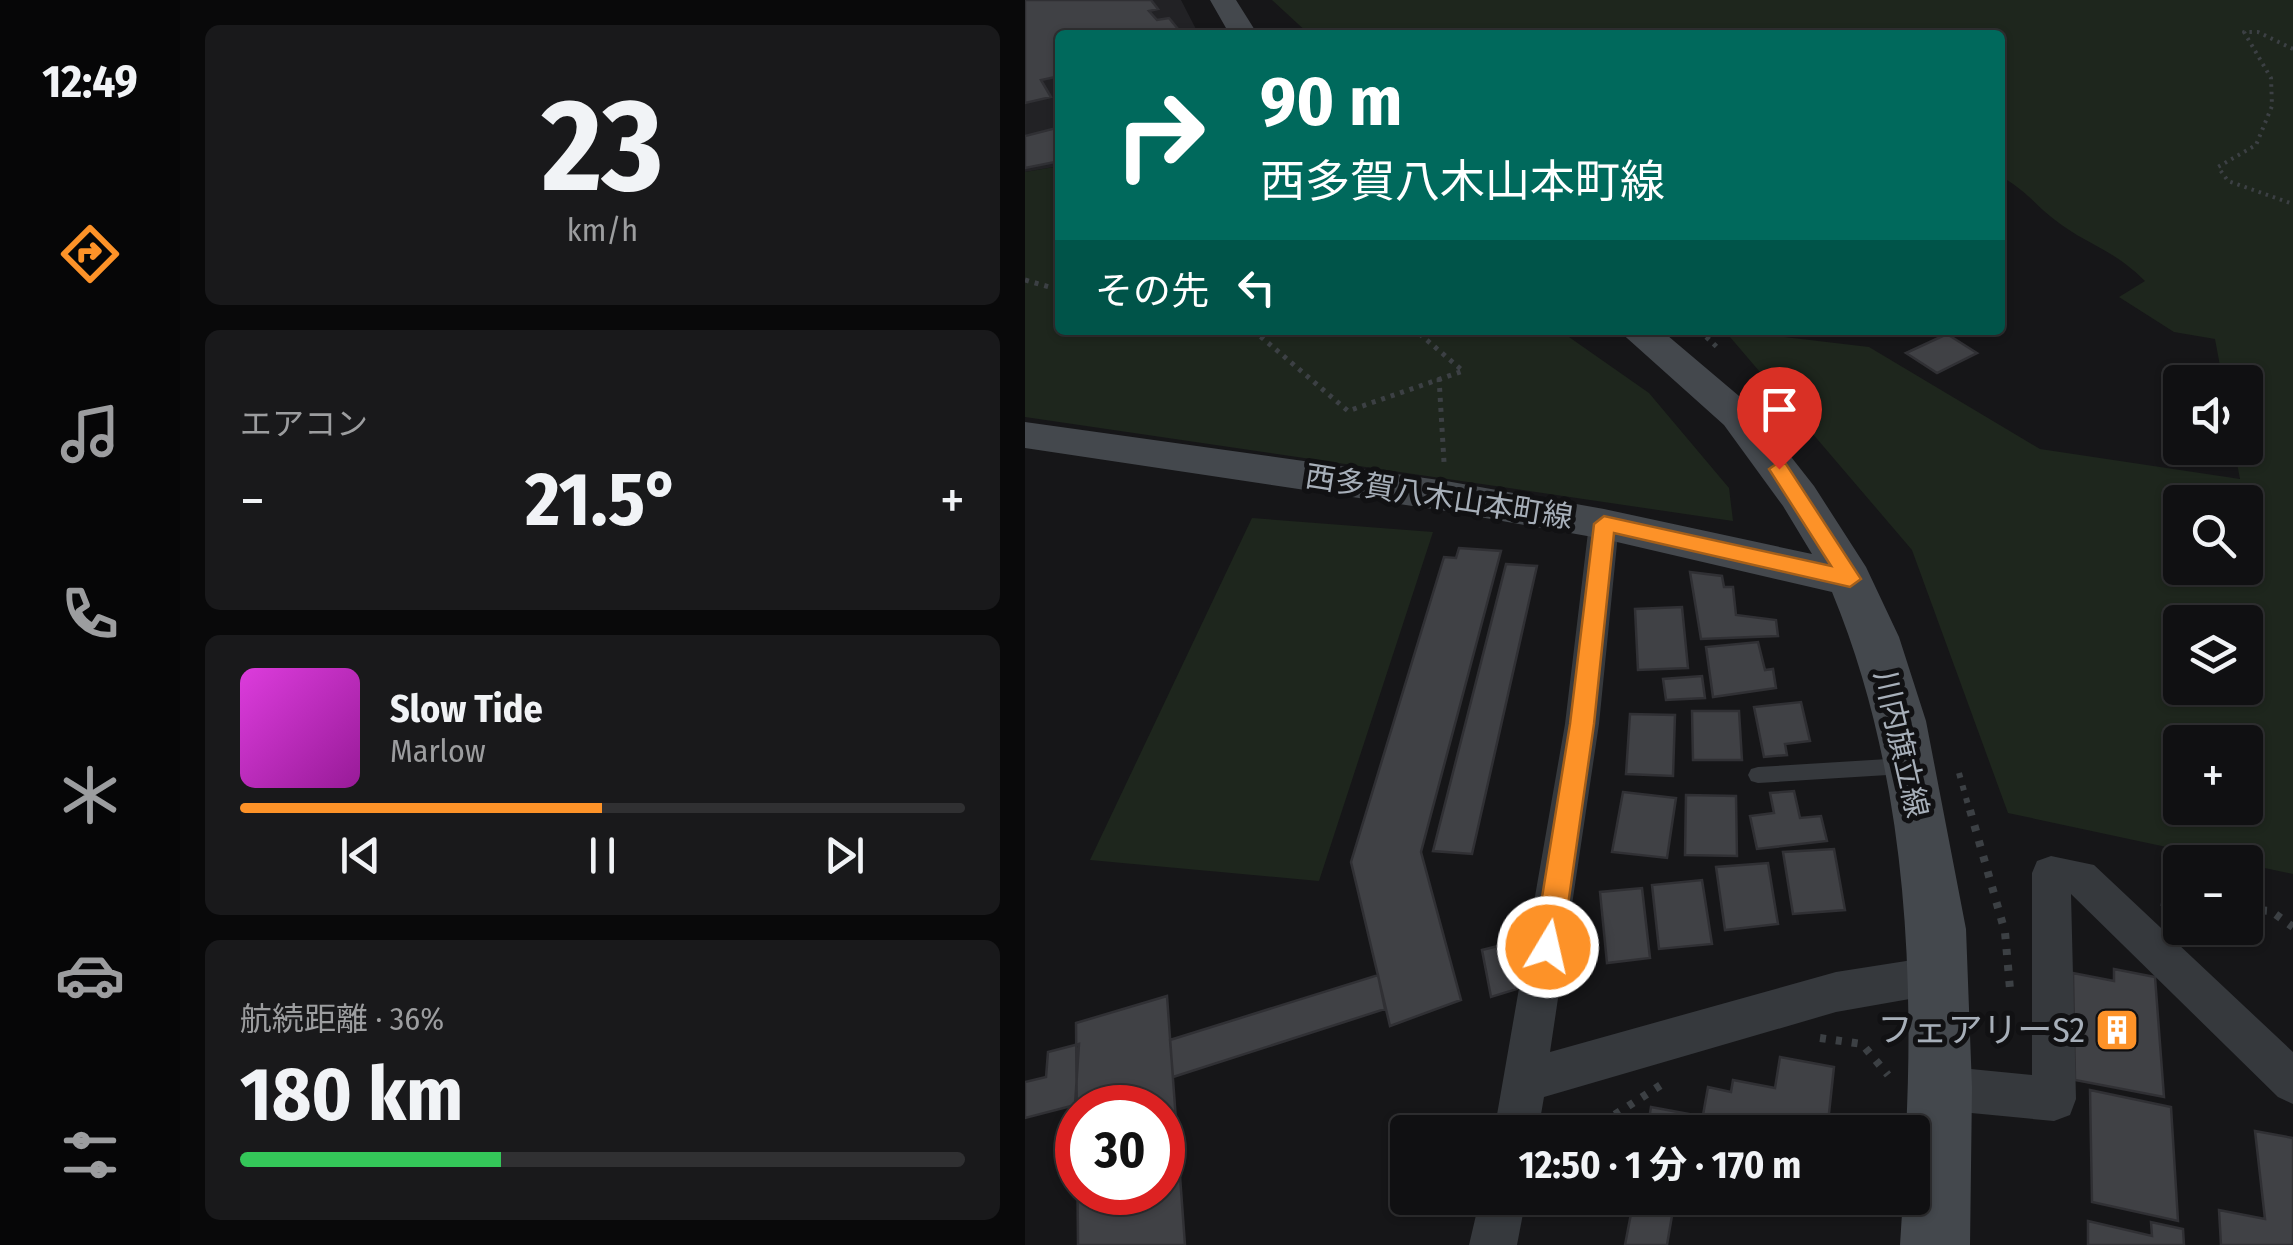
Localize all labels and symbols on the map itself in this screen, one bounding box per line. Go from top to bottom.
pin [1737,367,1822,470]
street label: 西多賀八木山本町線 [1303,458,1575,536]
street label: 川内旗立線 [1867,667,1935,821]
position arrow [1496,895,1600,999]
building icon: フェアリーS2 [2094,1007,2140,1053]
place label: フェアリーS2 [1878,1009,2085,1051]
speed limit sign: 30 [1055,1085,1185,1215]

